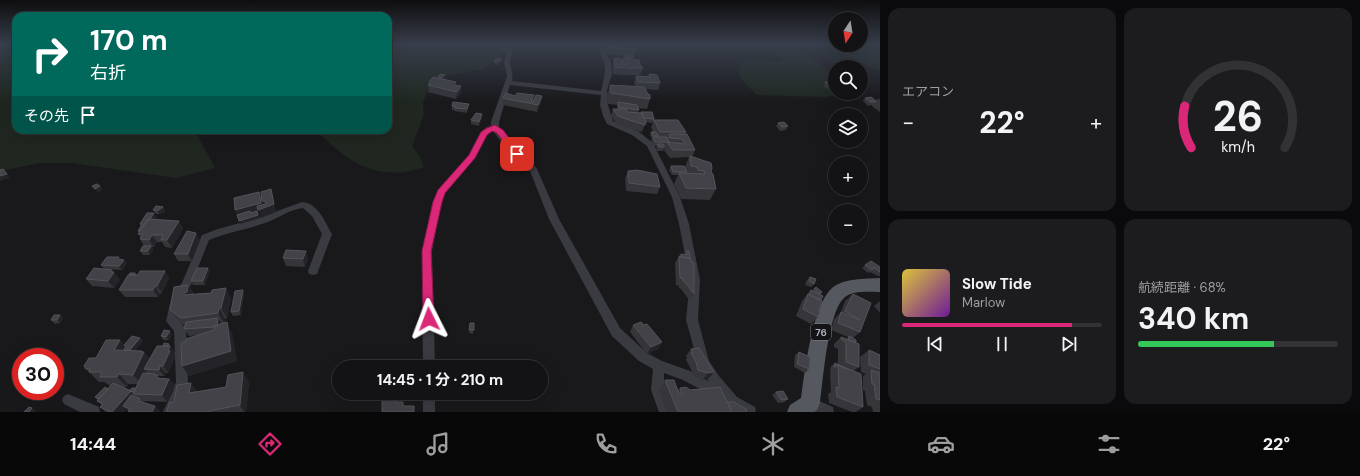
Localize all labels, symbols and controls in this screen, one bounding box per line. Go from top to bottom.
north arrow [828,12,868,52]
map controls [828,12,868,244]
text: 170 m [90,22,168,59]
icon: right [24,28,76,80]
button: search [828,60,868,100]
text: 右折 [90,61,126,85]
text: エアコン [902,83,954,100]
text: 26 [1213,89,1263,143]
text: 22° [979,103,1025,142]
icon: arrive [77,104,99,126]
text: その先 [24,106,69,126]
button: layers [828,108,868,148]
text: − [902,108,914,137]
text: + [1090,108,1102,137]
pin [500,137,534,171]
text: km/h [1221,137,1255,155]
icon: arrive [506,143,528,165]
button: + [828,156,868,196]
button: − [828,204,868,244]
text: Slow Tide [962,274,1032,294]
text: 航続距離 · 68% [1138,279,1226,296]
text: Marlow [962,294,1005,311]
position arrow [408,298,450,340]
text: 340 km [1138,299,1249,338]
road number: 76 [811,324,831,340]
icon: previous [924,333,946,355]
icon: pause [991,333,1013,355]
icon: next [1058,333,1080,355]
speed limit sign: 30 [12,348,64,400]
text: 14:45 · 1 分 · 210 m [377,370,503,390]
icon: directions [256,430,284,458]
icon: music [424,430,452,458]
icon: phone [592,430,620,458]
icon: climate [759,430,787,458]
icon: car [927,430,955,458]
icon: filters [1095,430,1123,458]
text: 14:44 [70,432,116,456]
text: 22° [1263,432,1290,456]

